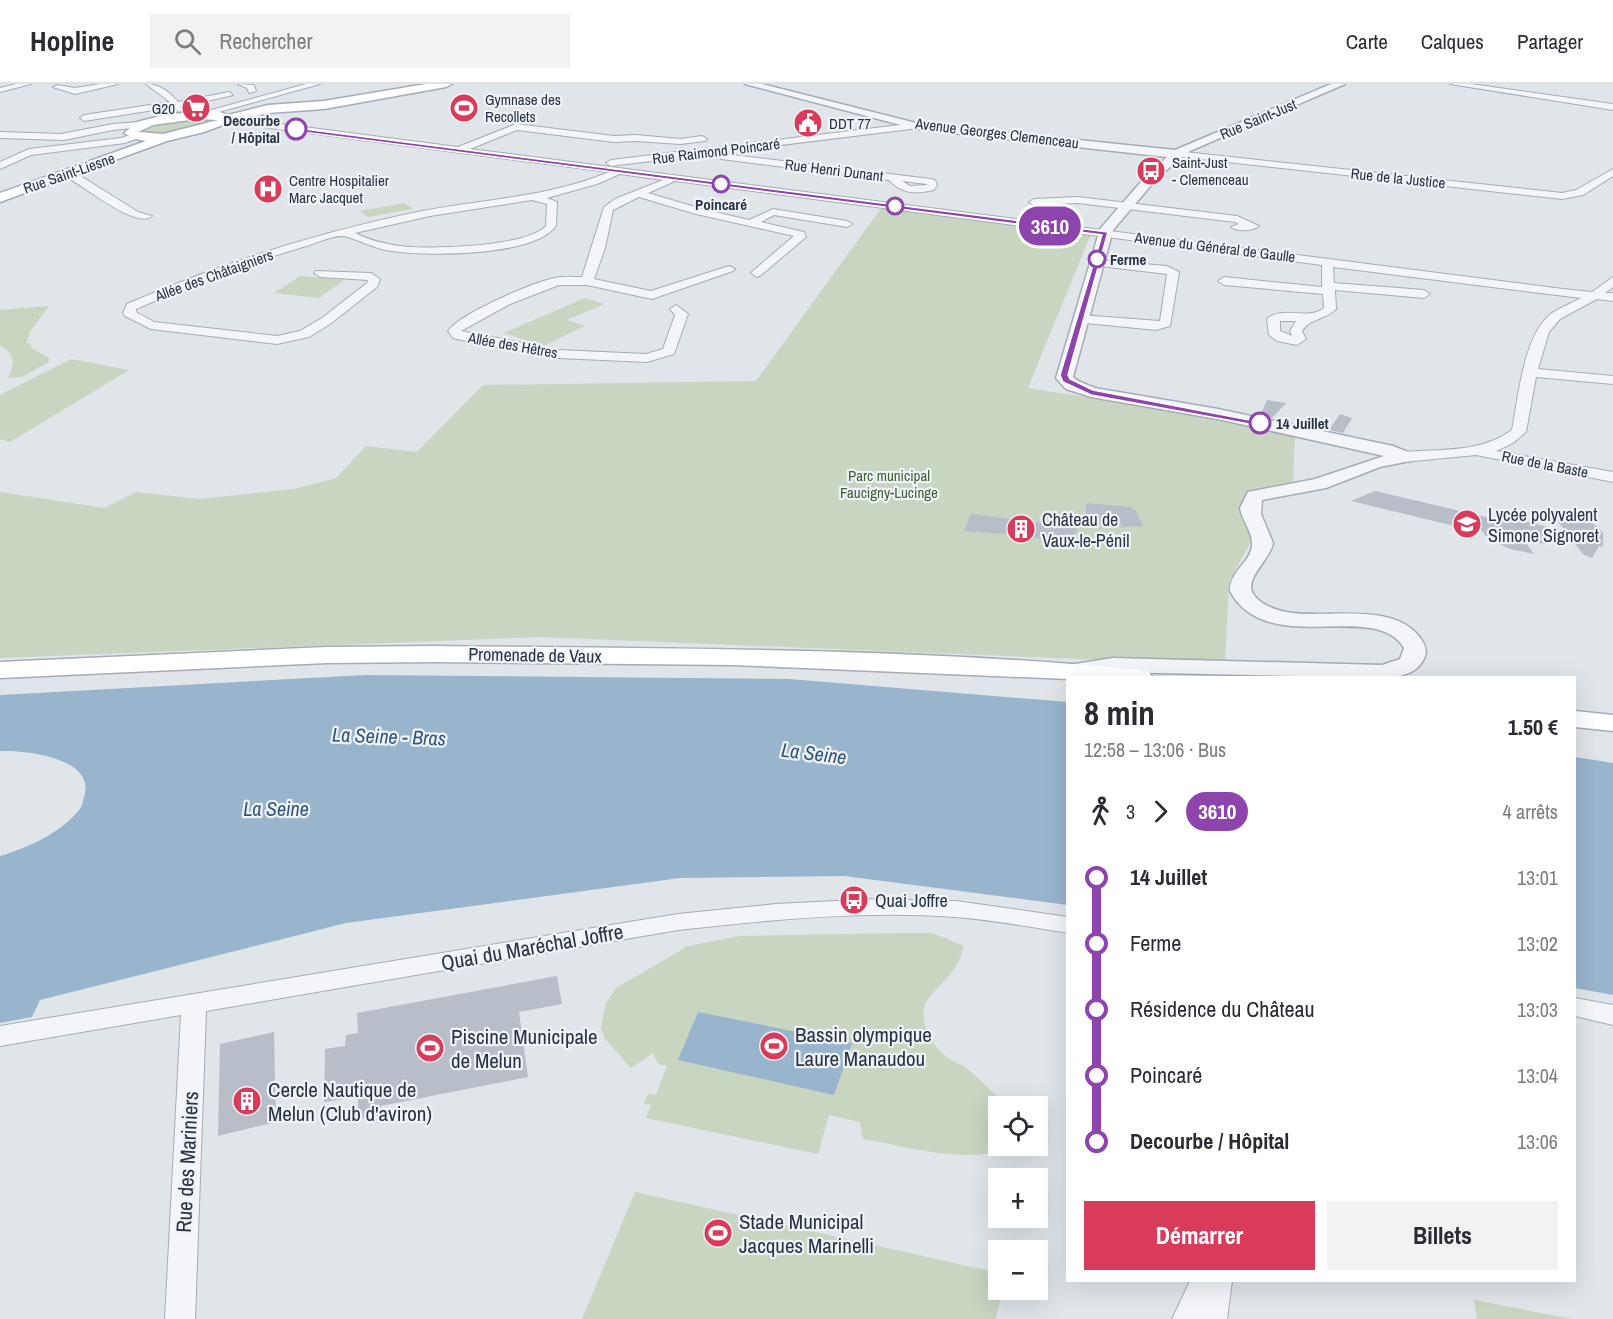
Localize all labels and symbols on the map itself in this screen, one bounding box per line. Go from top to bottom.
place label: Gymnase des Recollets [485,89,561,127]
supermarket icon: G20 [180,92,212,124]
sports icon: Gymnase des Recollets [448,92,480,124]
street label: Rue Saint-Just [1216,93,1300,145]
place label: G20 [152,98,175,119]
public building icon: DDT 77 [792,107,824,139]
place label: Decourbe / Hôpital [223,110,280,148]
street label: Avenue Georges Clemenceau [913,112,1080,153]
place label: DDT 77 [829,113,871,134]
marker: Decourbe / Hôpital [285,118,307,140]
street label: Rue Raimond Poincaré [651,133,781,169]
street label: Rue Saint-Liesne [20,147,118,199]
place label: Saint-Just - Clemenceau [1172,152,1249,190]
street label: Rue Henri Dunant [784,154,885,187]
bus stop icon: Saint-Just - Clemenceau [1135,155,1167,187]
street label: Rue de la Justice [1350,163,1447,193]
place label: Centre Hospitalier Marc Jacquet [289,170,389,208]
hospital icon: Centre Hospitalier Marc Jacquet [252,173,284,205]
marker: Poincaré [712,175,730,193]
place label: Poincaré [695,194,747,215]
unlabelled marker [886,197,904,215]
line badge: 3610 [1008,206,1092,246]
street label: Avenue du Général de Gaulle [1132,227,1297,267]
street label: Allée des Châtaigniers [151,244,276,306]
place label: Ferme [1110,249,1146,270]
marker: Ferme [1088,250,1106,268]
street label: Allée des Hêtres [466,327,559,363]
marker: 14 Juillet [1249,412,1271,434]
place label: 14 Juillet [1276,413,1329,434]
street label: Rue de la Baste [1500,445,1590,483]
park label: Parc municipal Faucigny-Lucinge [840,465,938,503]
place label: Lycée polyvalent Simone Signoret [1488,502,1599,548]
place label: Château de Vaux-le-Pénil [1042,507,1130,553]
school or university icon: Lycée polyvalent Simone Signoret [1451,508,1483,540]
building icon: Château de Vaux-le-Pénil [1005,513,1037,545]
street label: Promenade de Vaux [468,641,603,669]
water label: La Seine - Bras [332,721,446,751]
water label: La Seine [780,736,848,770]
water label: La Seine [243,795,309,822]
bus stop icon: Quai Joffre [838,884,870,916]
place label: Quai Joffre [875,888,948,913]
street label: Quai du Maréchal Joffre [439,917,625,977]
place label: Bassin olympique Laure Manaudou [795,1020,932,1073]
place label: Piscine Municipale de Melun [451,1022,597,1075]
sports icon: Bassin olympique Laure Manaudou [758,1030,790,1062]
sports icon: Piscine Municipale de Melun [414,1032,446,1064]
place label: Cercle Nautique de Melun (Club d'aviron) [268,1075,432,1128]
building icon: Cercle Nautique de Melun (Club d'aviron) [231,1085,263,1117]
street label: Rue des Mariniers [169,1091,205,1233]
place label: Stade Municipal Jacques Marinelli [739,1207,874,1260]
sports icon: Stade Municipal Jacques Marinelli [702,1217,734,1249]

